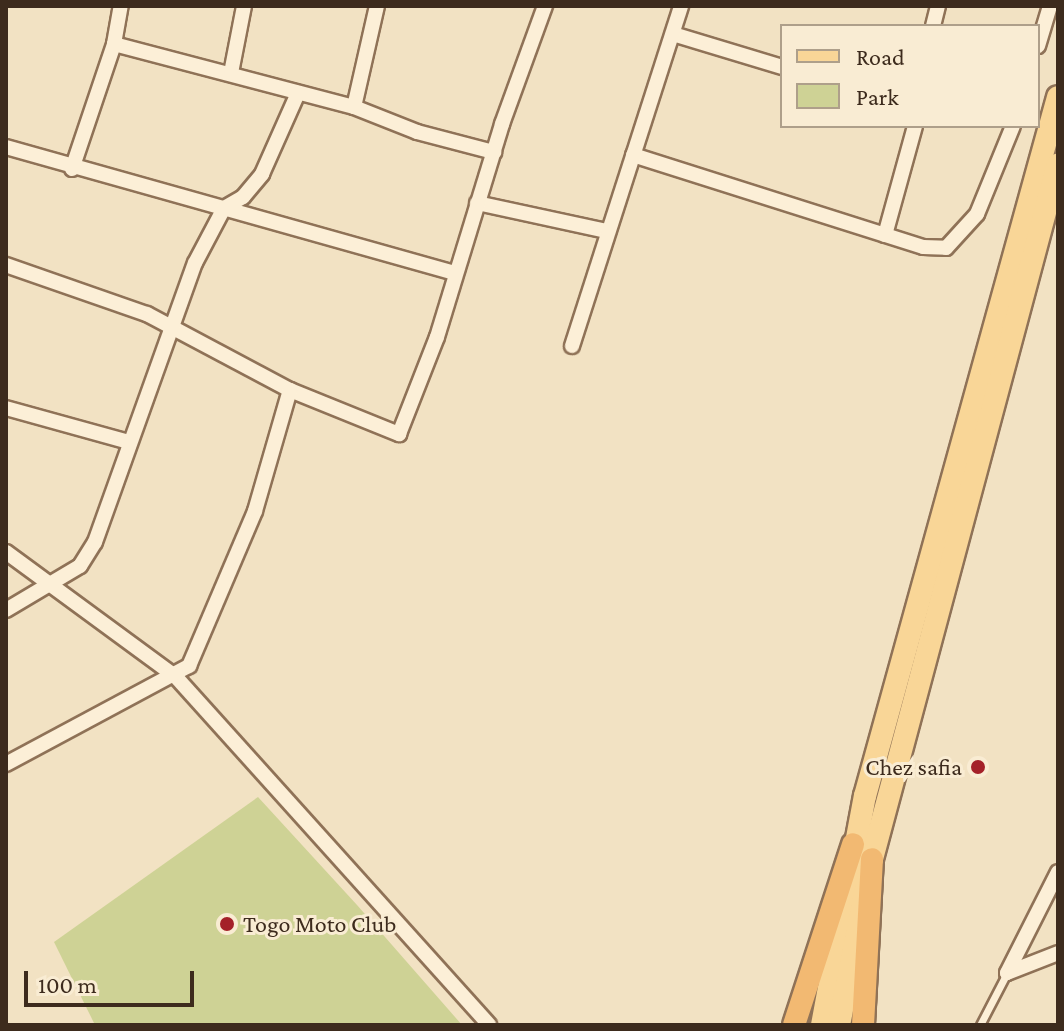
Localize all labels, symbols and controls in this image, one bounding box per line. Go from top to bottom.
legend [780,24,1040,128]
text: Road [856,43,905,70]
text: Park [856,83,899,110]
place label: Chez safia [865,753,962,781]
marker: Chez safia [969,758,987,776]
place label: Togo Moto Club [243,910,396,938]
marker: Togo Moto Club [218,915,236,933]
scale bar [28,955,198,1005]
text: 100 m [38,971,97,998]

